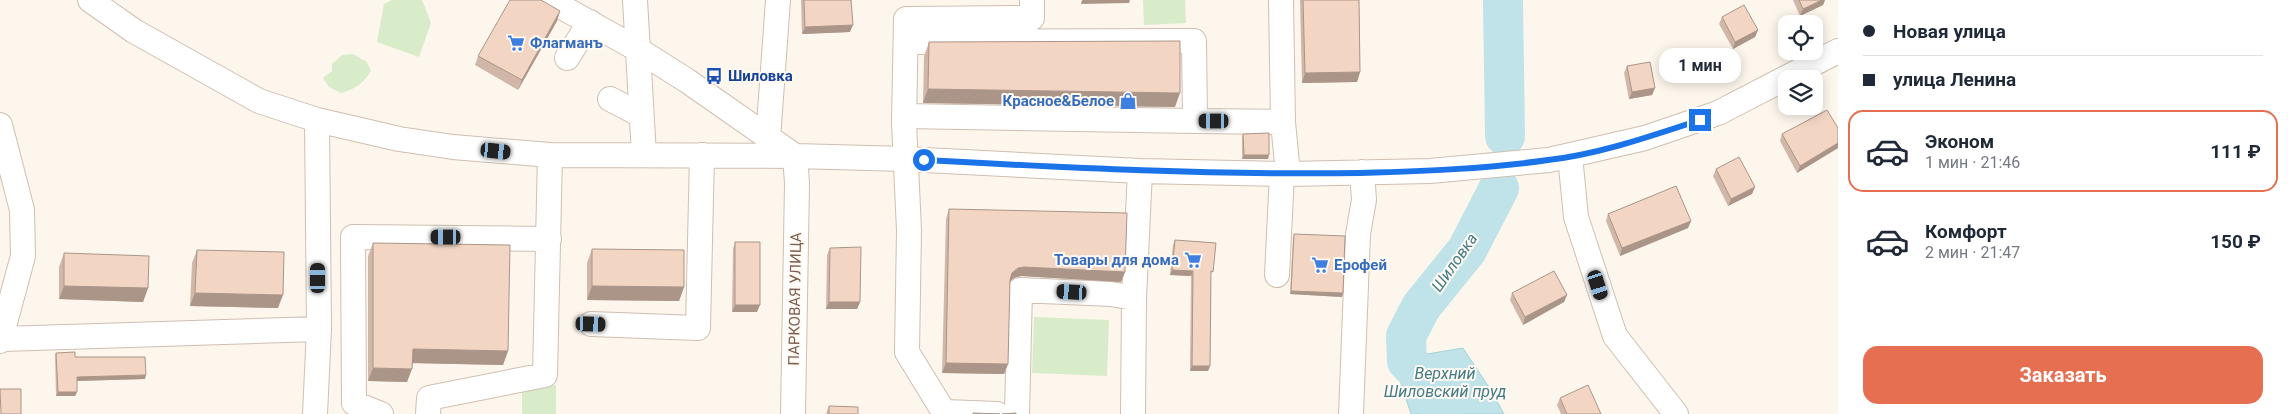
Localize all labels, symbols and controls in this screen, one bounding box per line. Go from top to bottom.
map controls [1778,15,1823,115]
button: locate [1778,15,1823,60]
text: Новая улица [1893,20,2006,43]
supermarket icon: Флагманъ [506,33,526,53]
place label: Флагманъ [530,34,603,52]
callout: 1 мин [1659,48,1741,82]
text: 1 мин [1678,56,1722,75]
bus stop icon: Шиловка [704,66,724,86]
place label: Шиловка [728,67,793,85]
text: улица Ленина [1893,68,2016,91]
button: layers [1778,70,1823,115]
shop icon: Красное&Белое [1118,91,1138,111]
place label: Красное&Белое [1003,92,1114,110]
route end [1689,109,1711,131]
car [1199,114,1229,129]
icon: car [1865,129,1910,174]
text: Эконом [1925,130,1994,153]
text: 111 ₽ [2210,140,2261,163]
car [480,142,511,160]
route start [913,149,935,171]
text: 1 мин · 21:46 [1925,153,2020,172]
icon: car [1865,219,1910,264]
text: Комфорт [1925,220,2007,243]
water label: Шиловка [1427,229,1481,295]
car [431,230,461,245]
text: 150 ₽ [2210,230,2261,253]
street label: ПАРКОВАЯ УЛИЦА [785,232,805,366]
text: 2 мин · 21:47 [1925,243,2020,262]
supermarket icon: Товары для дома [1183,250,1203,270]
place label: Товары для дома [1054,251,1179,269]
supermarket icon: Ерофей [1310,255,1330,275]
place label: Ерофей [1334,256,1387,274]
car [310,263,325,293]
car [1586,268,1609,302]
car [1056,284,1087,300]
car [575,316,606,332]
button: Заказать [1863,346,2263,404]
water label: Верхний Шиловский пруд [1384,364,1506,401]

